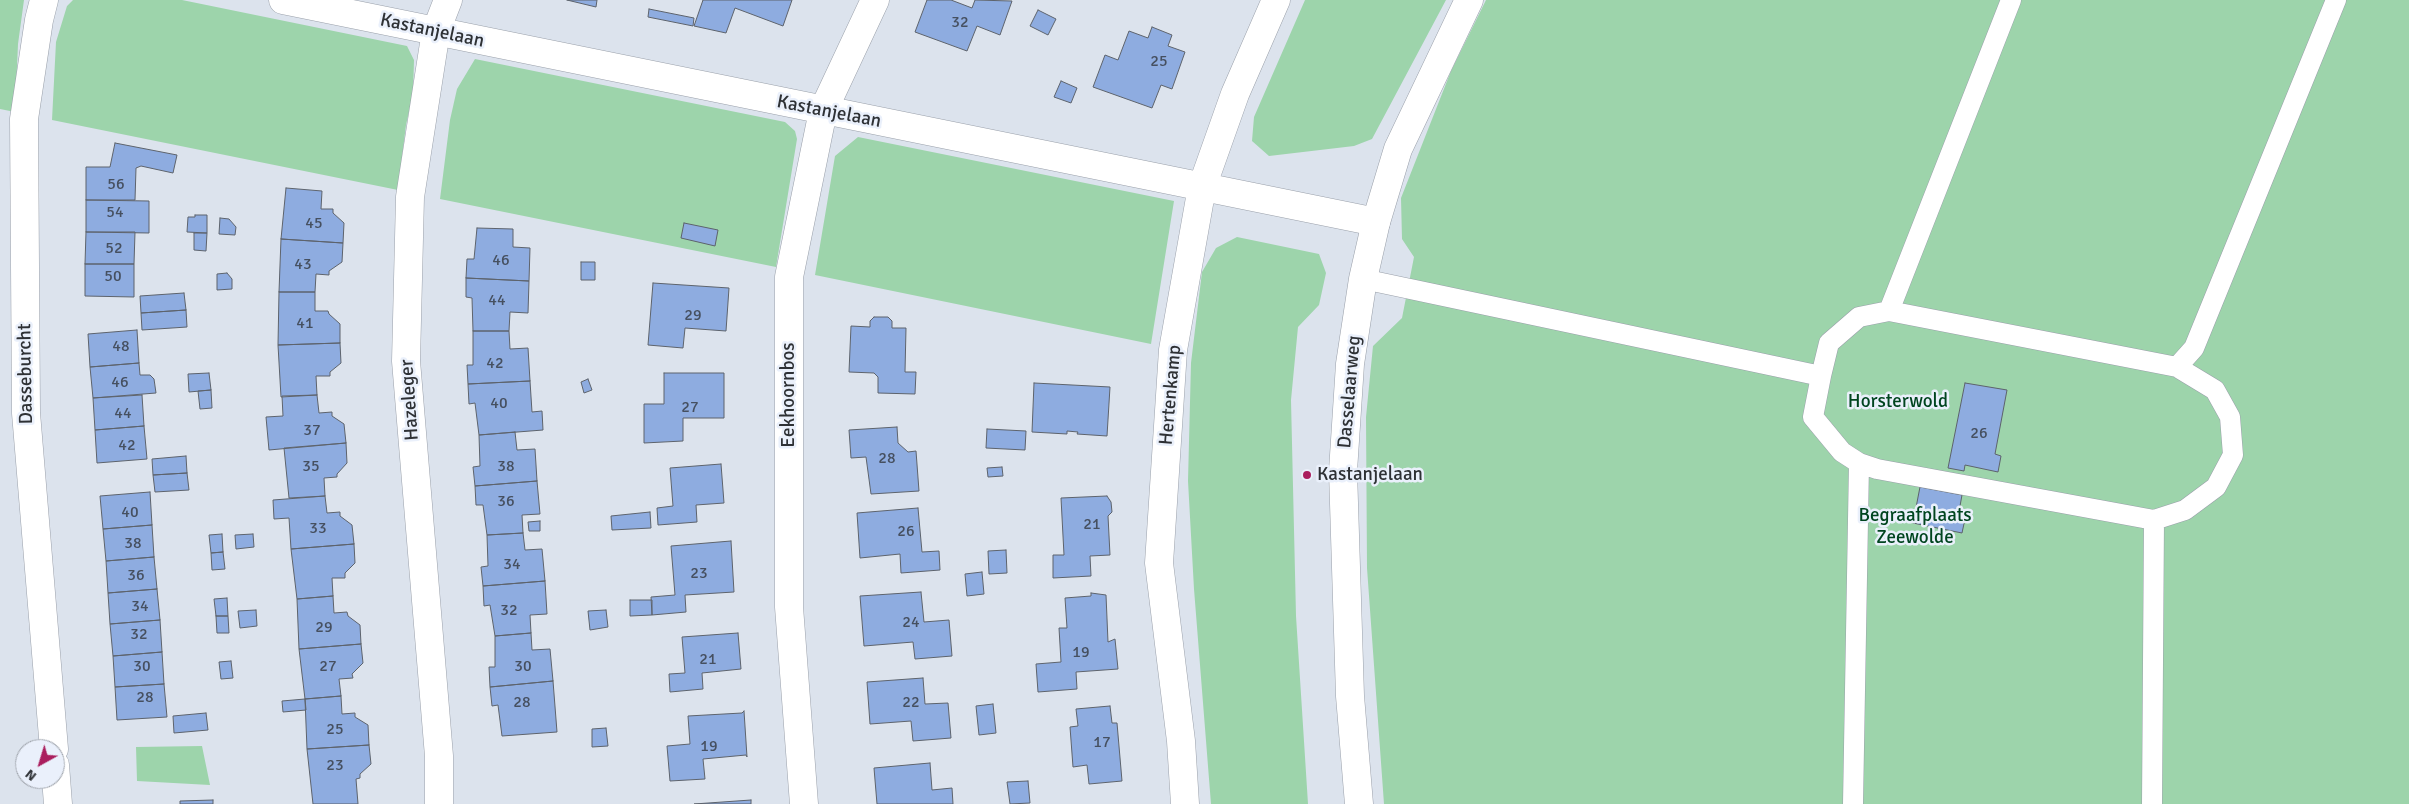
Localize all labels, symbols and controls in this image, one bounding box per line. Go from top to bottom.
street label: Kastanjelaan [378,9,486,53]
house number: 32 [951,13,969,33]
house number: 25 [1150,52,1168,72]
street label: Kastanjelaan [775,91,883,133]
house number: 56 [107,175,125,195]
house number: 54 [106,203,124,223]
house number: 45 [305,214,323,234]
house number: 52 [105,239,123,259]
house number: 46 [492,251,510,271]
house number: 43 [294,255,312,275]
house number: 50 [104,267,122,287]
house number: 44 [488,291,506,311]
house number: 29 [684,306,702,326]
house number: 41 [296,314,314,334]
street label: Dasseburcht [14,323,38,425]
street label: Dasselaarweg [1334,335,1366,449]
house number: 48 [112,337,130,357]
street label: Eekhoornbos [778,342,800,448]
street label: Hertenkamp [1155,344,1187,446]
house number: 42 [486,354,504,374]
street label: Hazeleger [396,359,424,441]
house number: 46 [111,373,129,393]
park label: Horsterwold [1848,391,1948,413]
house number: 40 [490,394,508,414]
house number: 27 [681,398,699,418]
house number: 44 [114,404,132,424]
house number: 37 [303,421,321,441]
house number: 26 [1970,424,1988,444]
house number: 42 [118,436,136,456]
house number: 28 [878,449,896,469]
house number: 35 [302,457,320,477]
house number: 38 [497,457,515,477]
place label: Kastanjelaan [1317,464,1423,486]
marker: Kastanjelaan [1301,469,1313,481]
house number: 36 [497,492,515,512]
house number: 40 [121,503,139,523]
park label: Begraafplaats Zeewolde [1858,505,1972,549]
house number: 21 [1083,515,1101,535]
house number: 33 [309,519,327,539]
house number: 26 [897,522,915,542]
house number: 38 [124,534,142,554]
house number: 34 [503,555,521,575]
house number: 23 [690,564,708,584]
house number: 36 [127,566,145,586]
house number: 34 [131,597,149,617]
house number: 32 [500,601,518,621]
house number: 24 [902,613,920,633]
house number: 29 [315,618,333,638]
house number: 32 [130,625,148,645]
house number: 19 [1072,643,1090,663]
house number: 21 [699,650,717,670]
house number: 30 [133,657,151,677]
house number: 27 [319,657,337,677]
house number: 30 [514,657,532,677]
house number: 28 [136,688,154,708]
house number: 28 [513,693,531,713]
house number: 22 [902,693,920,713]
house number: 25 [326,720,344,740]
house number: 17 [1093,733,1111,753]
house number: 19 [700,737,718,757]
north arrow [15,739,65,789]
house number: 23 [326,756,344,776]
text: N [22,766,40,785]

